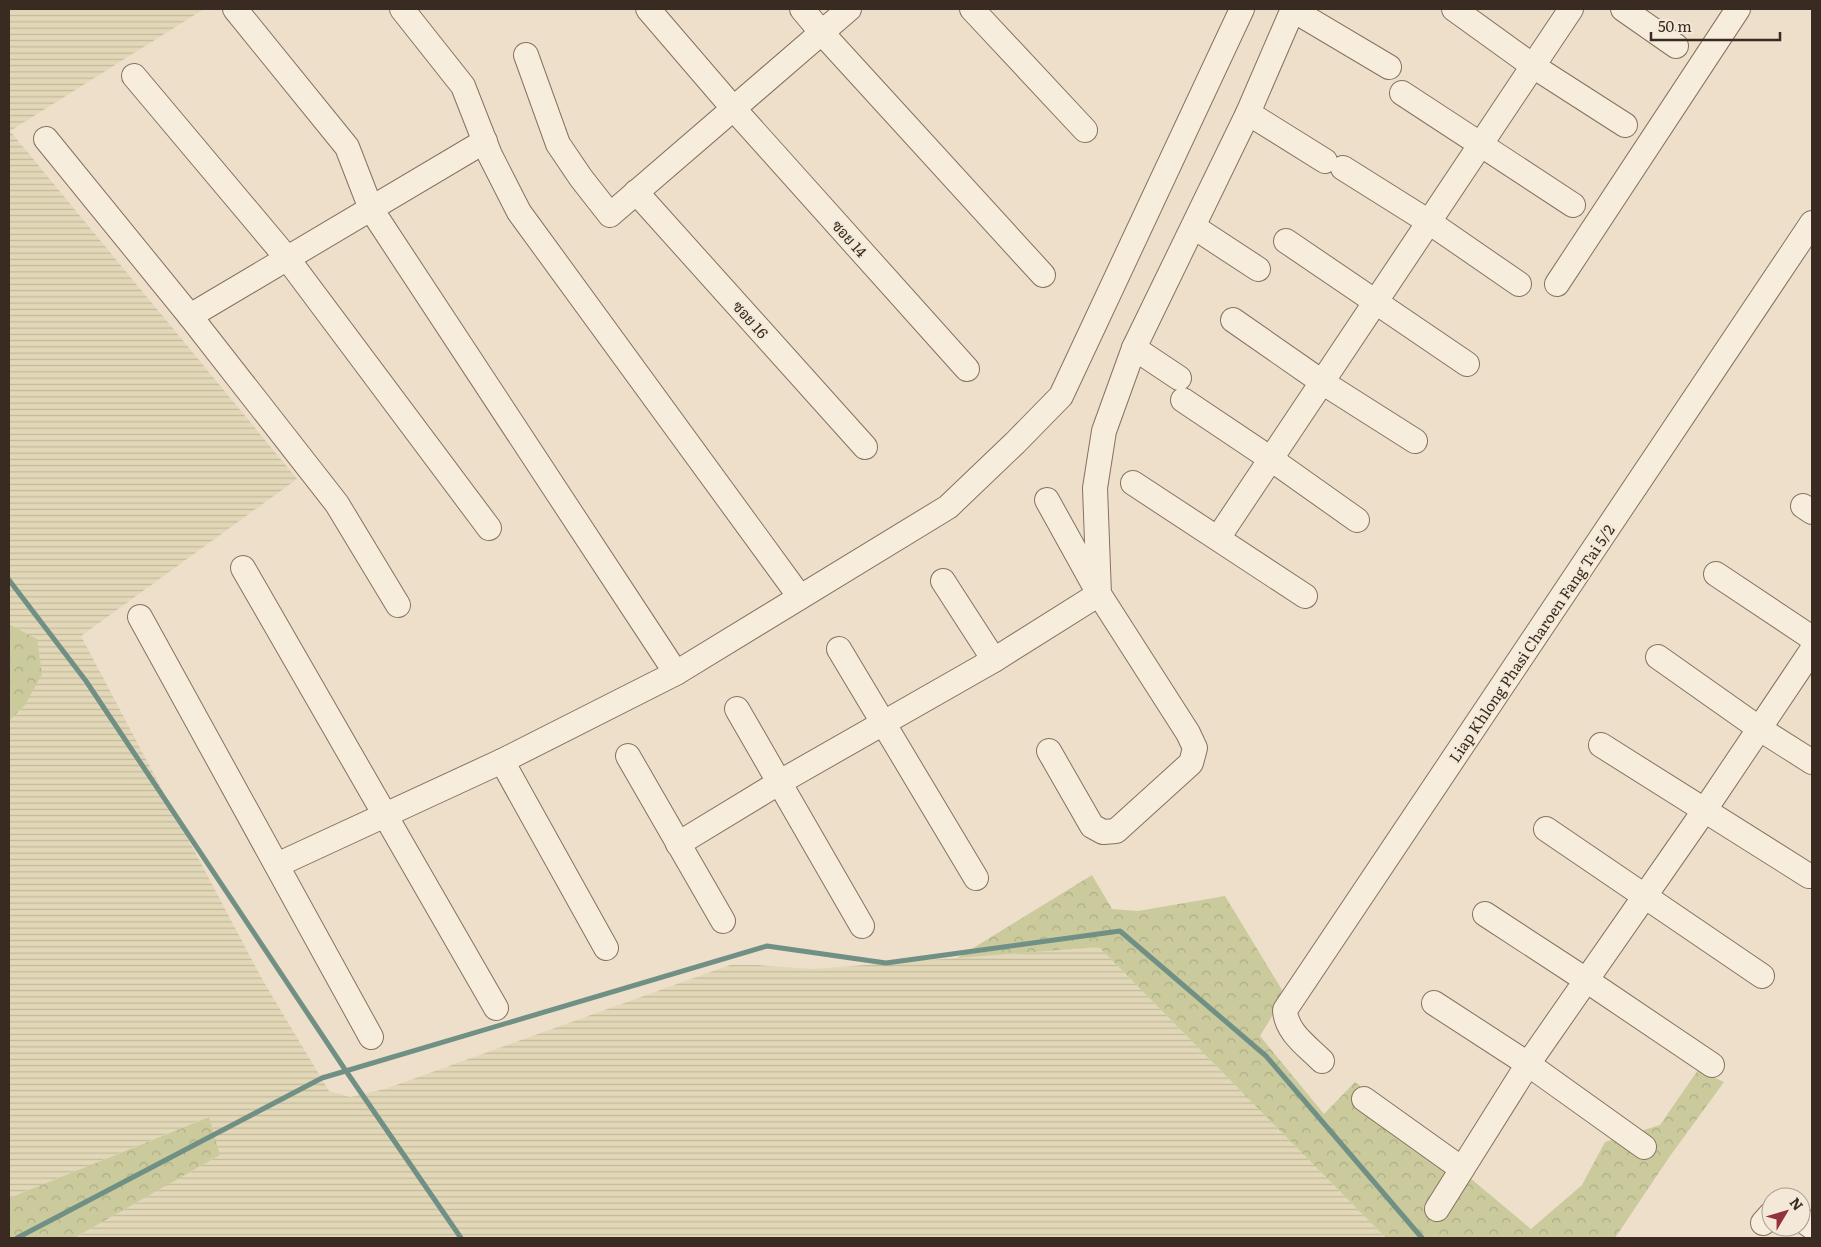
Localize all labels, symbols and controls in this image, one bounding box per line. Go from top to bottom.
scale bar [1651,10,1780,42]
text: 50 m [1658,14,1692,37]
street label: ซอย 14 [827,214,873,262]
street label: ซอย 16 [728,295,774,343]
street label: Liap Khlong Phasi Charoen Fang Tai 5/2 [1442,519,1620,767]
north arrow [1761,1187,1811,1237]
text: N [1786,1193,1809,1214]

